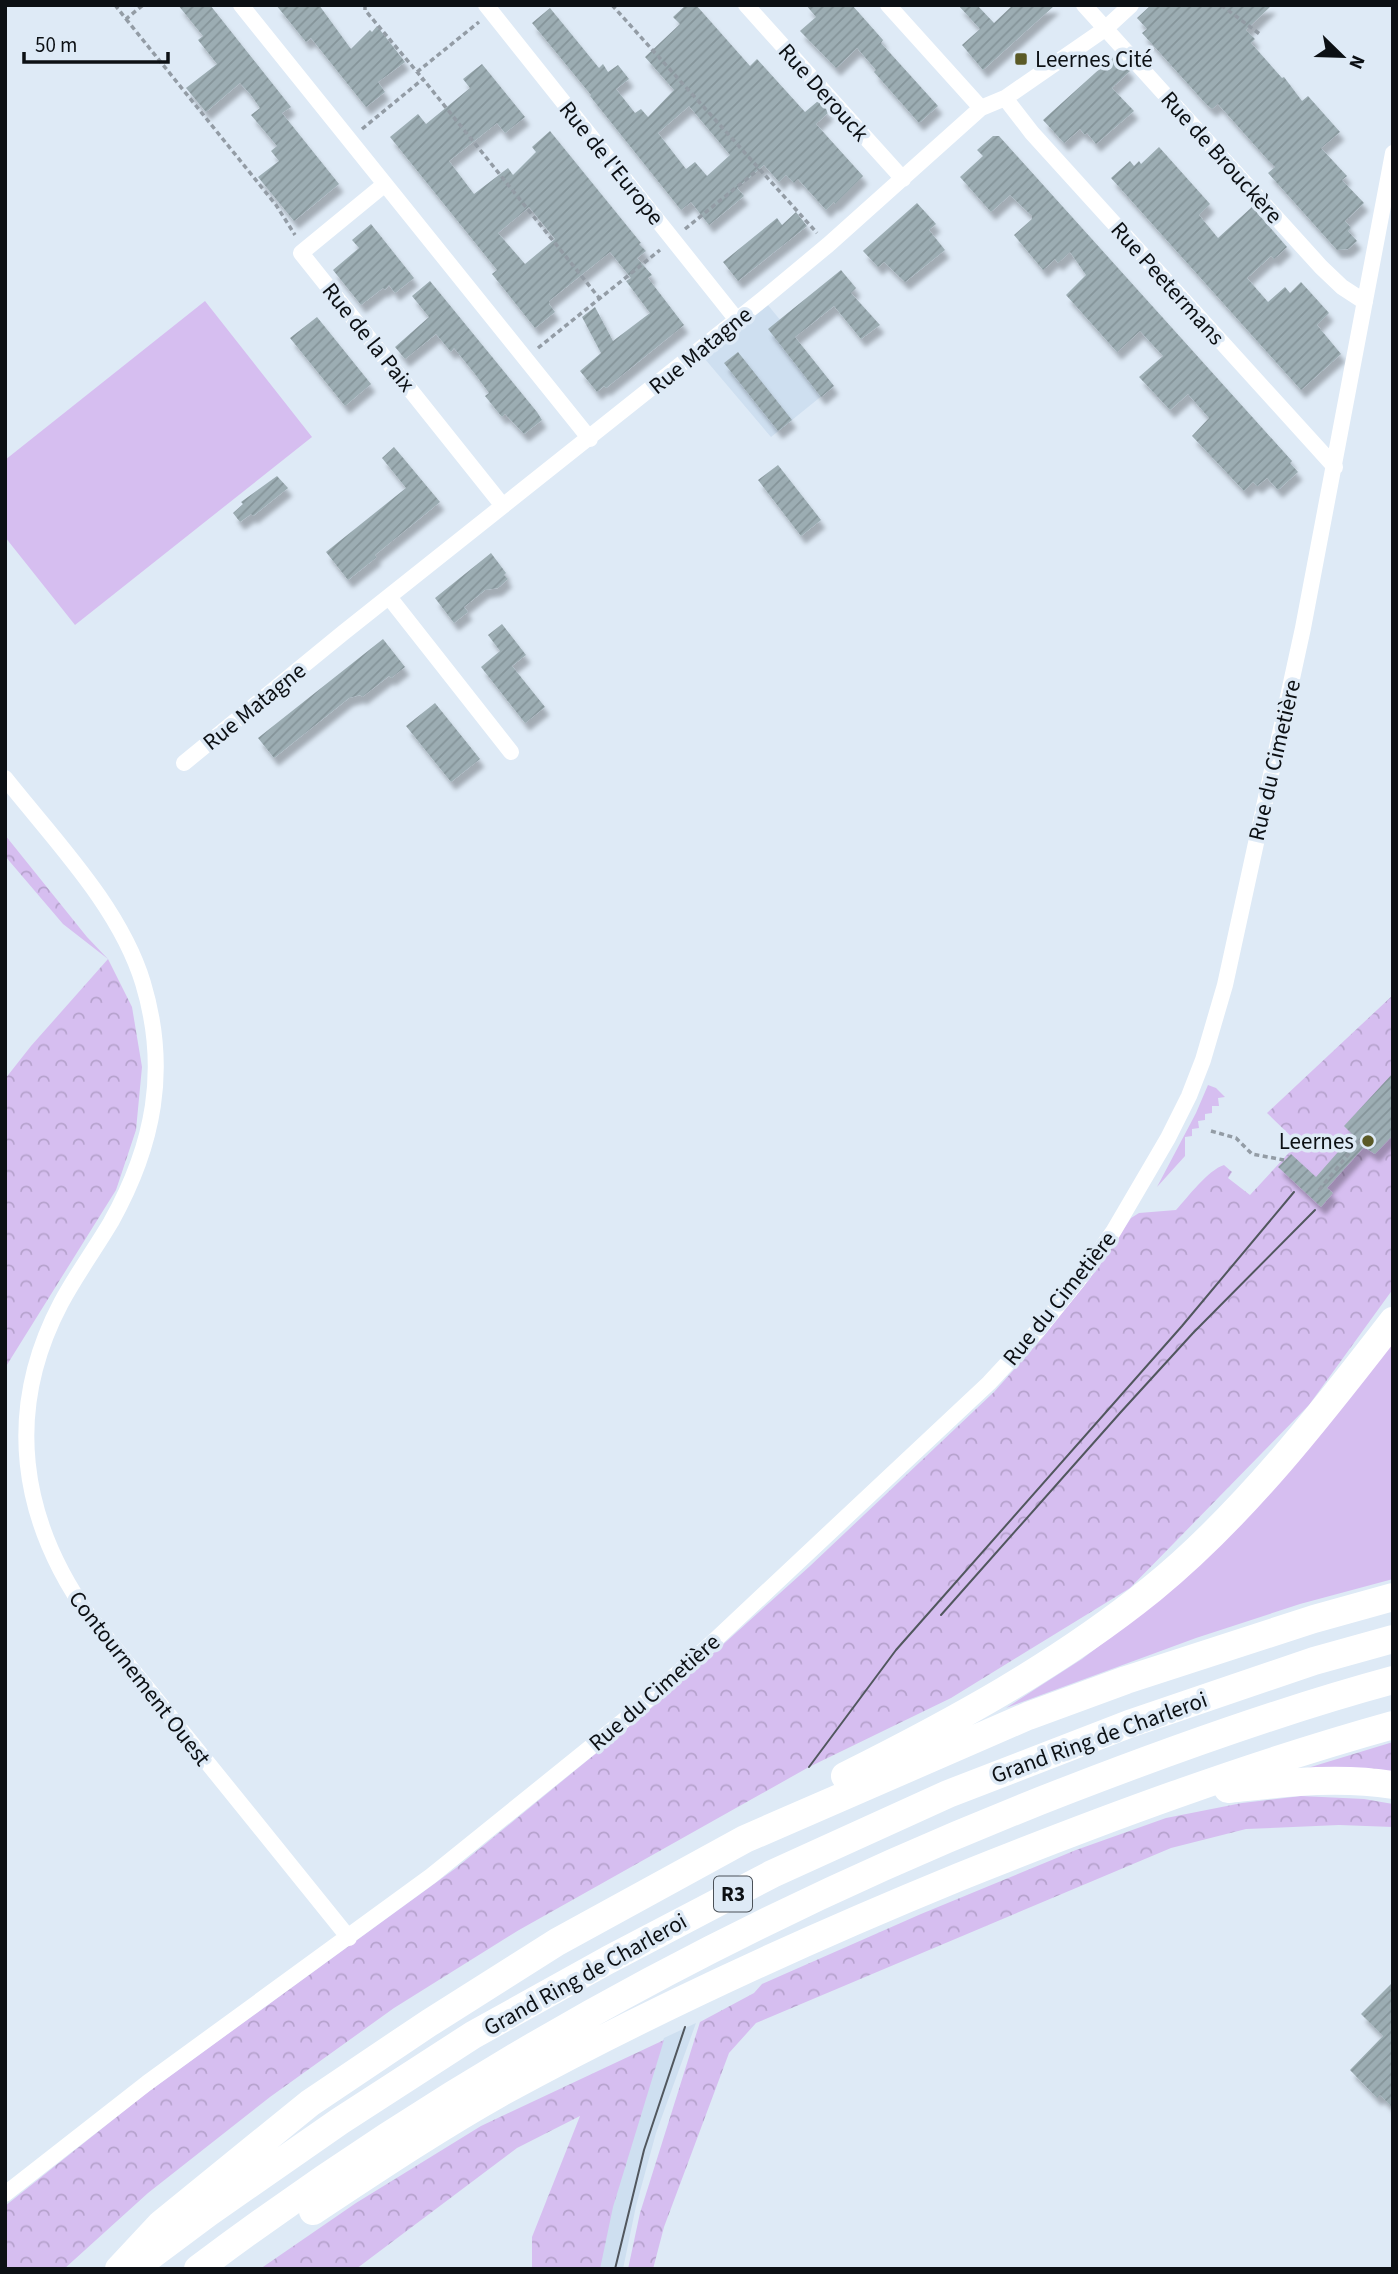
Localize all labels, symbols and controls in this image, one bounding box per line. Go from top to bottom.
scale bar [24,21,168,65]
north arrow [1307,21,1377,91]
text: 50 m [35,30,77,60]
street label: Rue Derouck [771,36,877,149]
place label: Leernes Cité [1035,43,1153,76]
marker: Leernes Cité [1013,51,1029,67]
text: N [1341,51,1371,73]
street label: Rue de Brouckère [1153,84,1290,231]
street label: Rue de l'Europe [551,94,672,232]
street label: Rue Peetermans [1103,214,1232,352]
street label: Rue de la Paix [314,276,423,399]
street label: Rue Matagne [642,299,759,402]
street label: Rue Matagne [196,655,313,758]
street label: Rue du Cimetière [1240,676,1309,844]
place label: Leernes [1279,1125,1354,1158]
marker: Leernes [1360,1133,1376,1149]
street label: Rue du Cimetière [995,1224,1124,1373]
street label: Contournement Ouest [61,1584,219,1773]
street label: Rue du Cimetière [581,1626,727,1759]
street label: Grand Ring de Charleroi [986,1683,1212,1792]
road number: R3 [714,1876,752,1912]
street label: Grand Ring de Charleroi [478,1905,693,2044]

